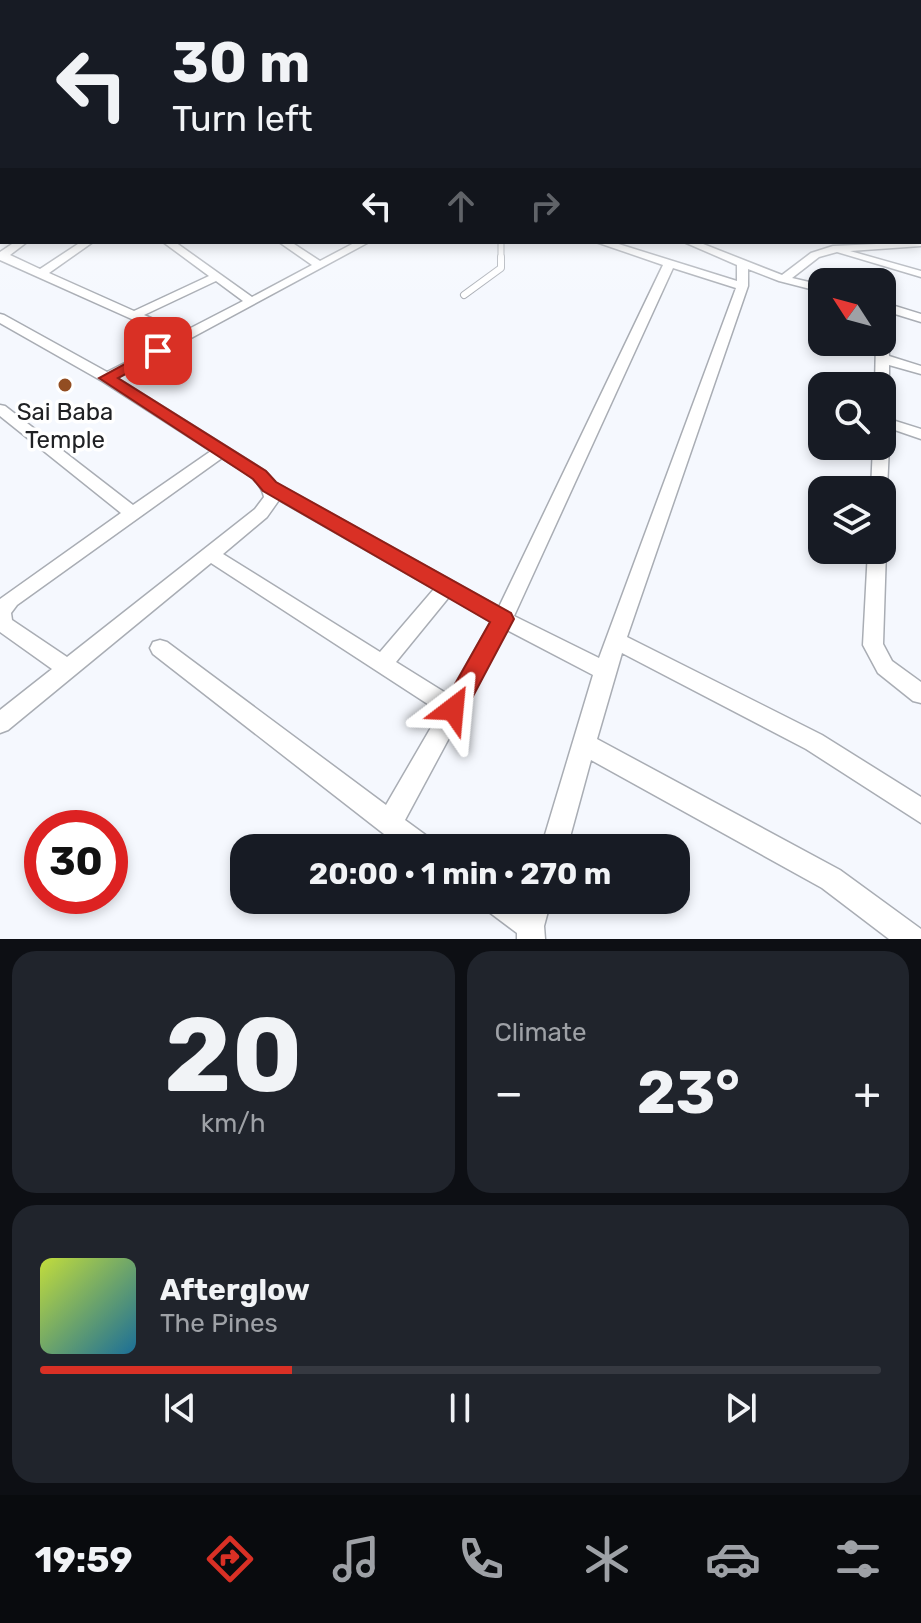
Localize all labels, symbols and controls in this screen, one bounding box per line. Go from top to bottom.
text: 30 m [172,30,310,96]
icon: left [40,32,144,136]
text: Turn left [172,97,313,140]
icon: left [355,184,399,228]
icon: ahead [439,184,483,228]
icon: right [523,184,567,228]
north arrow [808,268,896,356]
map controls [808,268,896,564]
pin [124,317,192,385]
icon: arrive [136,329,180,373]
button: search [808,372,896,460]
marker: Sai Baba Temple [56,376,74,394]
place label: Sai Baba Temple [17,398,113,454]
button: layers [808,476,896,564]
position arrow [411,667,495,751]
speed limit sign: 30 [24,810,128,914]
text: 20:00 · 1 min · 270 m [309,856,611,892]
text: 20 [164,994,302,1117]
text: Climate [495,1017,587,1048]
text: 23° [637,1057,740,1128]
text: − [495,1067,523,1119]
text: + [854,1067,881,1119]
text: km/h [201,1108,266,1139]
text: Afterglow [160,1272,310,1308]
text: The Pines [160,1308,278,1339]
icon: previous [158,1386,202,1430]
icon: pause [438,1386,482,1430]
icon: next [719,1386,763,1430]
icon: directions [202,1531,258,1587]
icon: music [328,1531,384,1587]
icon: phone [453,1531,509,1587]
icon: climate [579,1531,635,1587]
icon: car [705,1531,761,1587]
icon: filters [830,1531,886,1587]
text: 19:59 [35,1538,133,1581]

